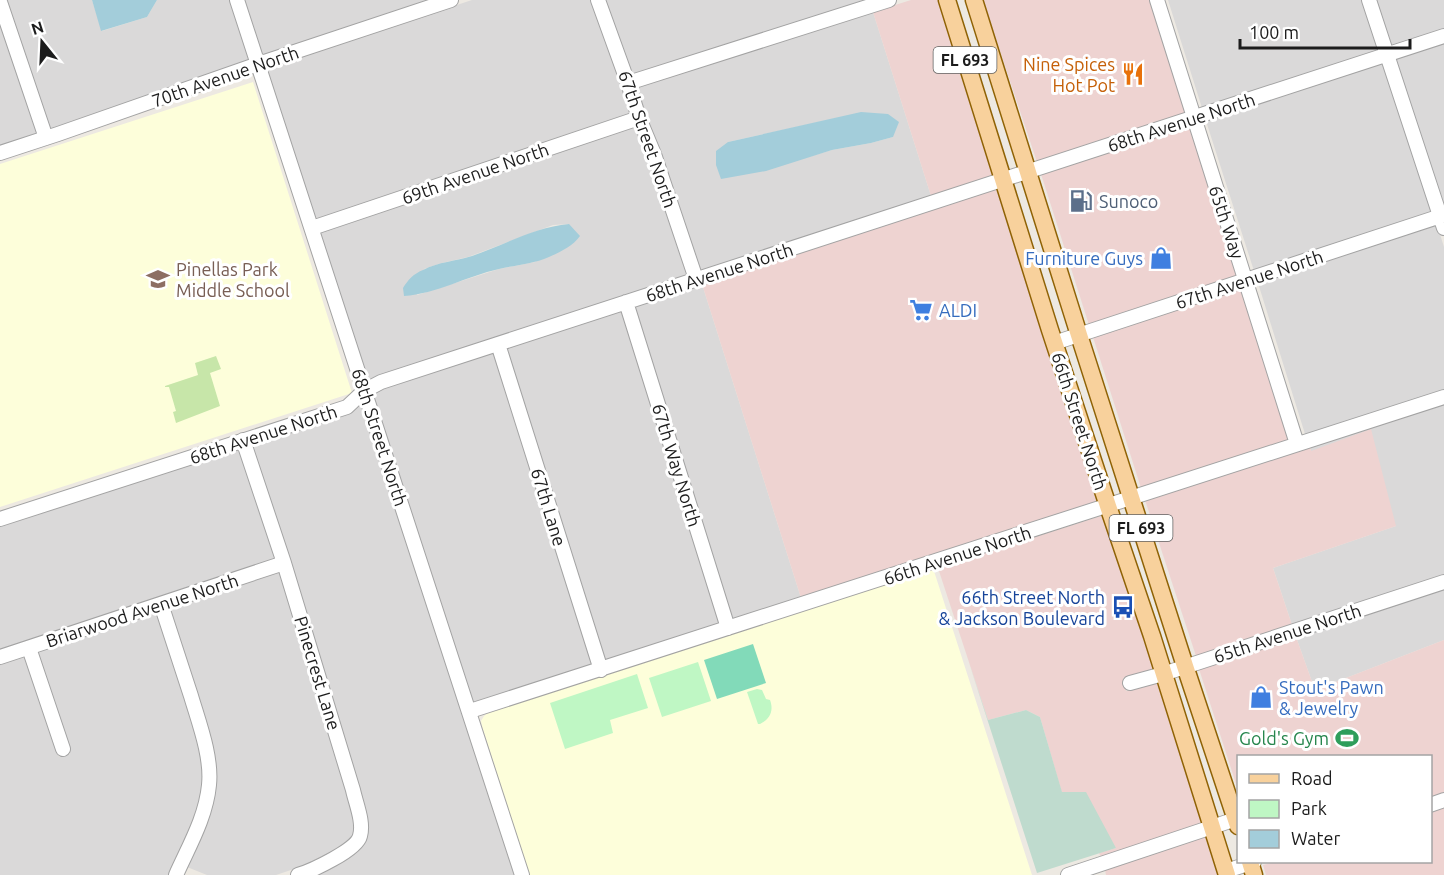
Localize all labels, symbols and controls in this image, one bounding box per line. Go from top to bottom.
north arrow [12,12,72,72]
scale bar [1240,12,1410,50]
text: N [29,17,46,38]
text: 100 m [1249,22,1299,42]
street label: 70th Avenue North [149,41,301,111]
road number: FL 693 [934,47,996,73]
place label: Nine Spices Hot Pot [1023,54,1115,95]
restaurant icon: Nine Spices Hot Pot [1120,61,1146,87]
street label: 67th Street North [615,68,681,210]
street label: 68th Avenue North [1105,89,1257,155]
street label: 69th Avenue North [399,138,551,208]
street label: 65th Way [1206,183,1248,262]
fuel station icon: Sunoco [1068,188,1094,214]
place label: Sunoco [1099,191,1158,211]
street label: 68th Avenue North [643,239,795,305]
shop icon: Furniture Guys [1148,245,1174,271]
street label: 67th Avenue North [1173,246,1325,312]
place label: Furniture Guys [1025,248,1143,268]
place label: Pinellas Park Middle School [176,259,290,300]
school or university icon: Pinellas Park Middle School [145,266,171,292]
supermarket icon: ALDI [908,297,934,323]
place label: ALDI [939,300,977,320]
street label: 66th Street North [1048,350,1112,492]
street label: 68th Street North [348,366,412,508]
street label: 68th Avenue North [187,401,339,467]
street label: 67th Way North [649,401,705,529]
street label: 67th Lane [528,466,570,548]
road number: FL 693 [1110,515,1172,541]
street label: 66th Avenue North [881,522,1033,588]
street label: Briarwood Avenue North [43,569,241,651]
place label: 66th Street North & Jackson Boulevard [939,587,1105,628]
bus stop icon: 66th Street North & Jackson Boulevard [1110,594,1136,620]
street label: 65th Avenue North [1211,600,1363,666]
street label: Pinecrest Lane [291,614,345,732]
place label: Stout's Pawn & Jewelry [1279,677,1384,718]
shop icon: Stout's Pawn & Jewelry [1248,684,1274,710]
sports icon: Gold's Gym [1334,725,1360,751]
place label: Gold's Gym [1239,728,1329,748]
legend [1237,755,1432,863]
text: Road [1291,768,1333,788]
text: Park [1291,798,1327,818]
text: Water [1291,828,1341,848]

